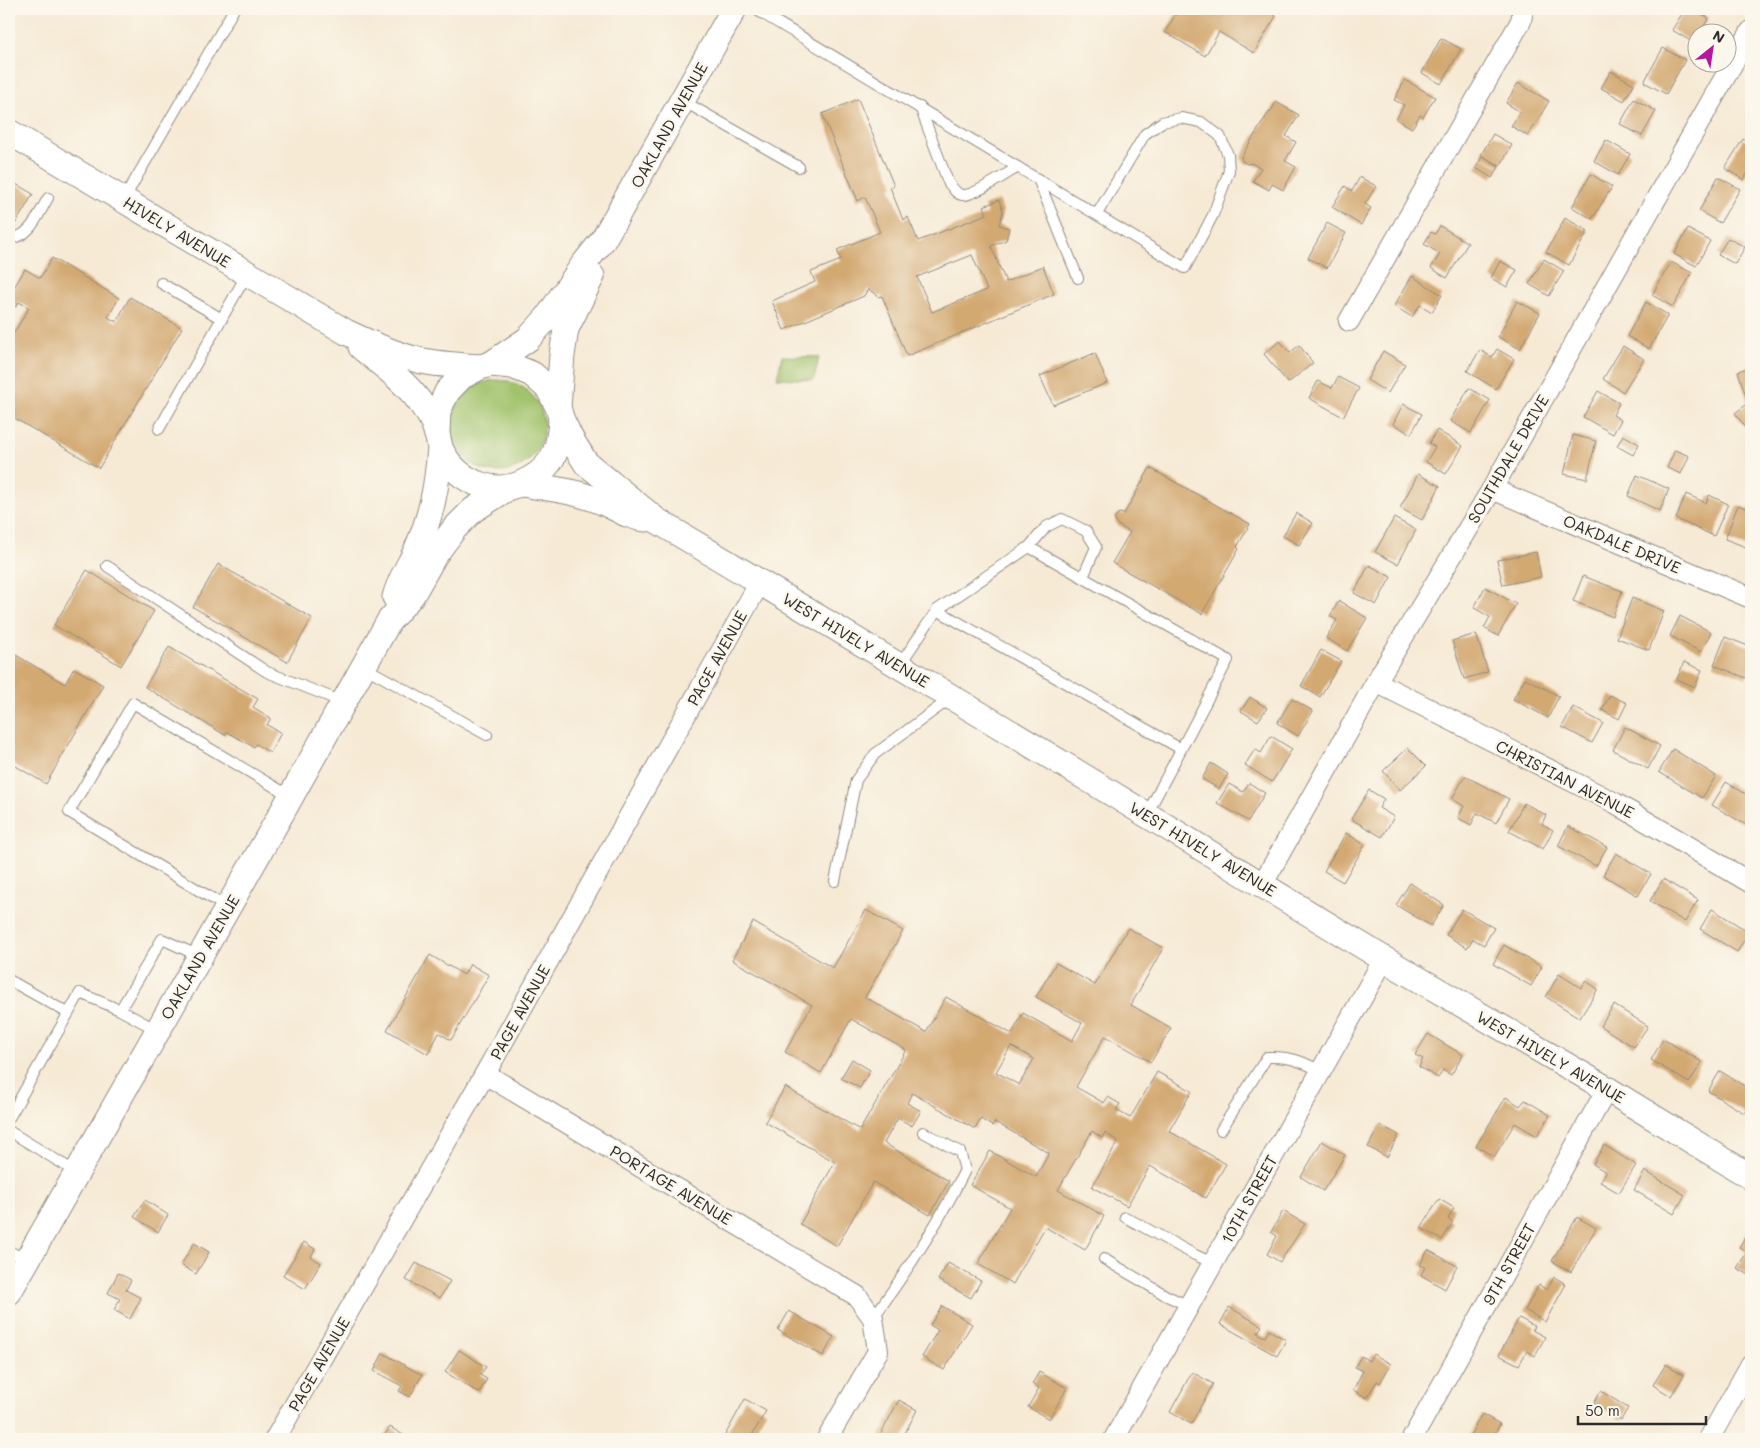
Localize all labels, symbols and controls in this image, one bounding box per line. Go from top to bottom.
north arrow [1688,22,1738,72]
text: N [1709,25,1728,47]
street label: OAKLAND AVENUE [625,58,712,191]
street label: HIVELY AVENUE [120,191,235,272]
street label: SOUTHDALE DRIVE [1462,391,1553,527]
street label: OAKDALE DRIVE [1560,509,1684,578]
street label: WEST HIVELY AVENUE [779,587,934,692]
street label: PAGE AVENUE [682,607,751,709]
street label: CHRISTIAN AVENUE [1492,735,1638,823]
street label: WEST HIVELY AVENUE [1126,796,1281,901]
street label: OAKLAND AVENUE [155,891,244,1023]
street label: PAGE AVENUE [485,961,554,1063]
street label: WEST HIVELY AVENUE [1473,1005,1629,1108]
street label: PORTAGE AVENUE [606,1140,736,1229]
street label: 10TH STREET [1216,1151,1282,1247]
street label: 9TH STREET [1477,1219,1540,1308]
street label: PAGE AVENUE [283,1313,354,1415]
scale bar [1578,1393,1705,1425]
text: 50 m [1585,1400,1620,1420]

